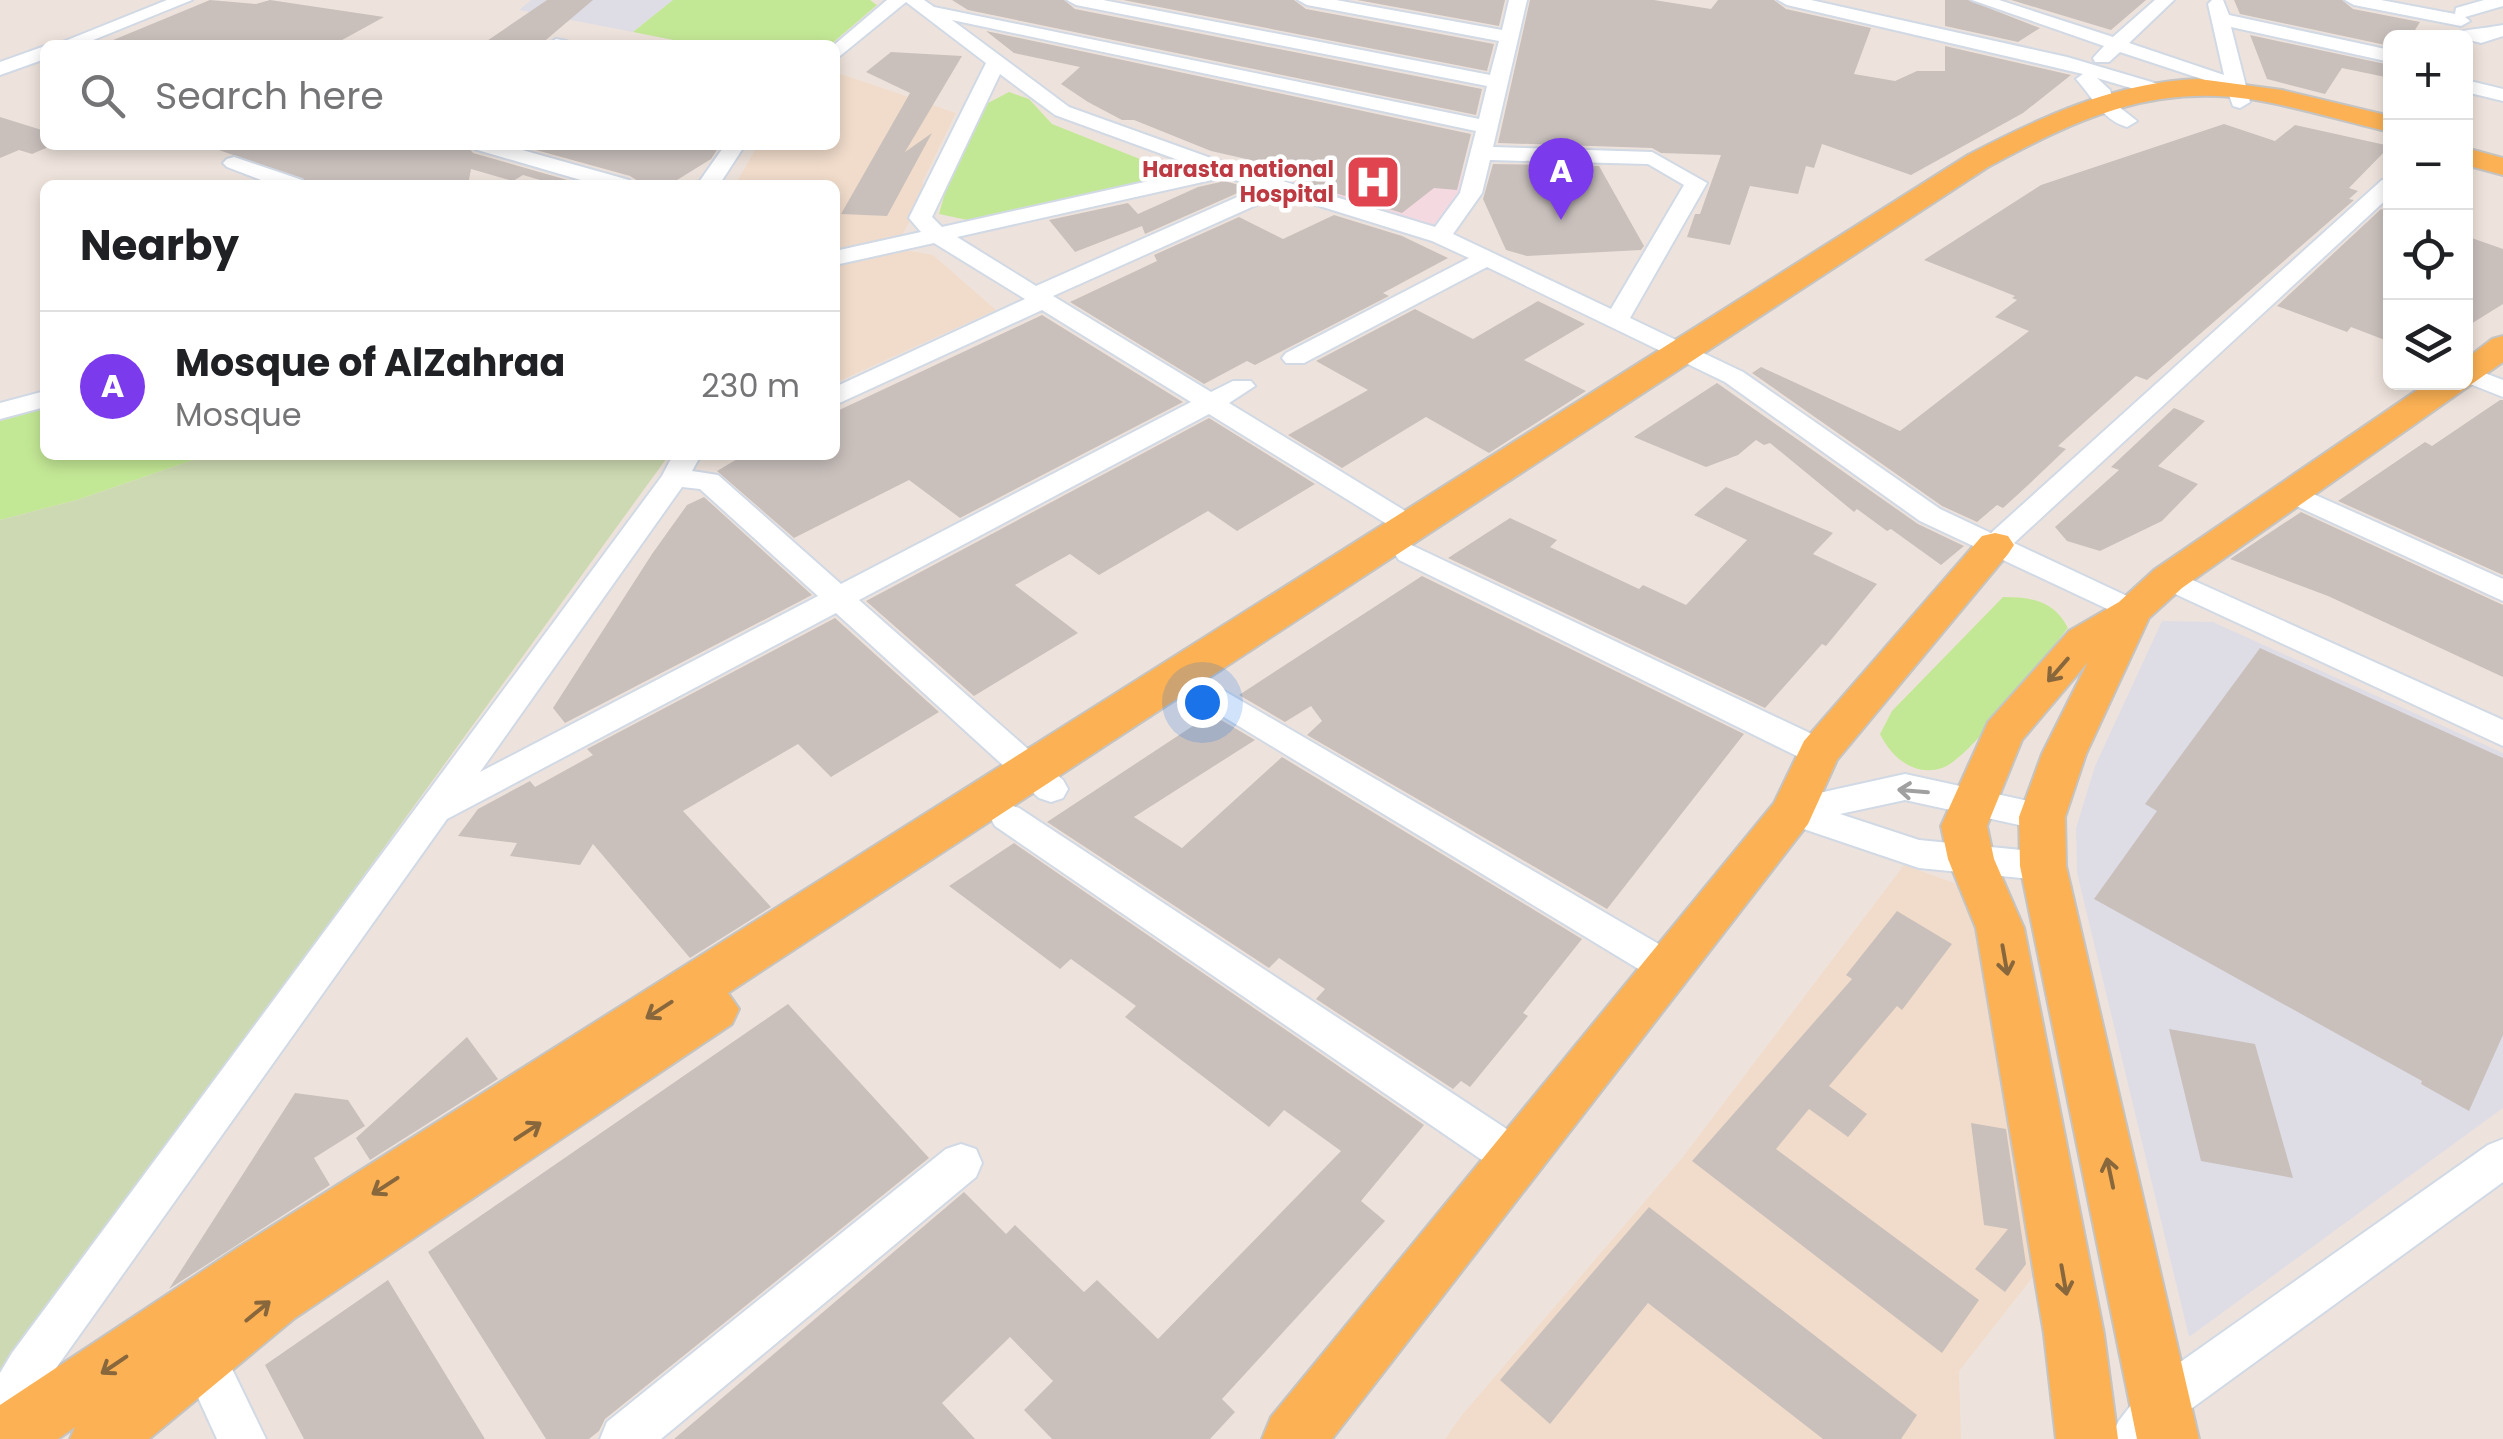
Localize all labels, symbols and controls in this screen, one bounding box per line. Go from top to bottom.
map controls [2383,30,2473,390]
button: + [2383,30,2473,120]
search box [40,40,840,150]
icon: search [75,68,130,123]
text: Search here [155,69,384,122]
button: − [2383,120,2473,210]
pin: A [1528,138,1594,220]
hospital icon: Harasta national Hospital [1343,152,1403,212]
place label: Harasta national Hospital [1142,154,1334,210]
button: locate [2383,210,2473,300]
text: Nearby [80,216,239,275]
button: layers [2383,300,2473,390]
text: Mosque of AlZahraa [175,336,565,389]
text: A [101,363,124,408]
text: 230 m [701,363,800,408]
text: Mosque [175,392,302,437]
one-way arrow [2047,657,2069,683]
your location [1177,677,1228,728]
one-way arrow [1897,781,1930,800]
one-way arrow [1996,943,2015,976]
one-way arrow [645,999,673,1020]
one-way arrow [514,1121,541,1141]
one-way arrow [2100,1158,2119,1190]
one-way arrow [372,1175,400,1196]
one-way arrow [2055,1263,2074,1295]
one-way arrow [244,1300,270,1322]
one-way arrow [101,1354,129,1375]

